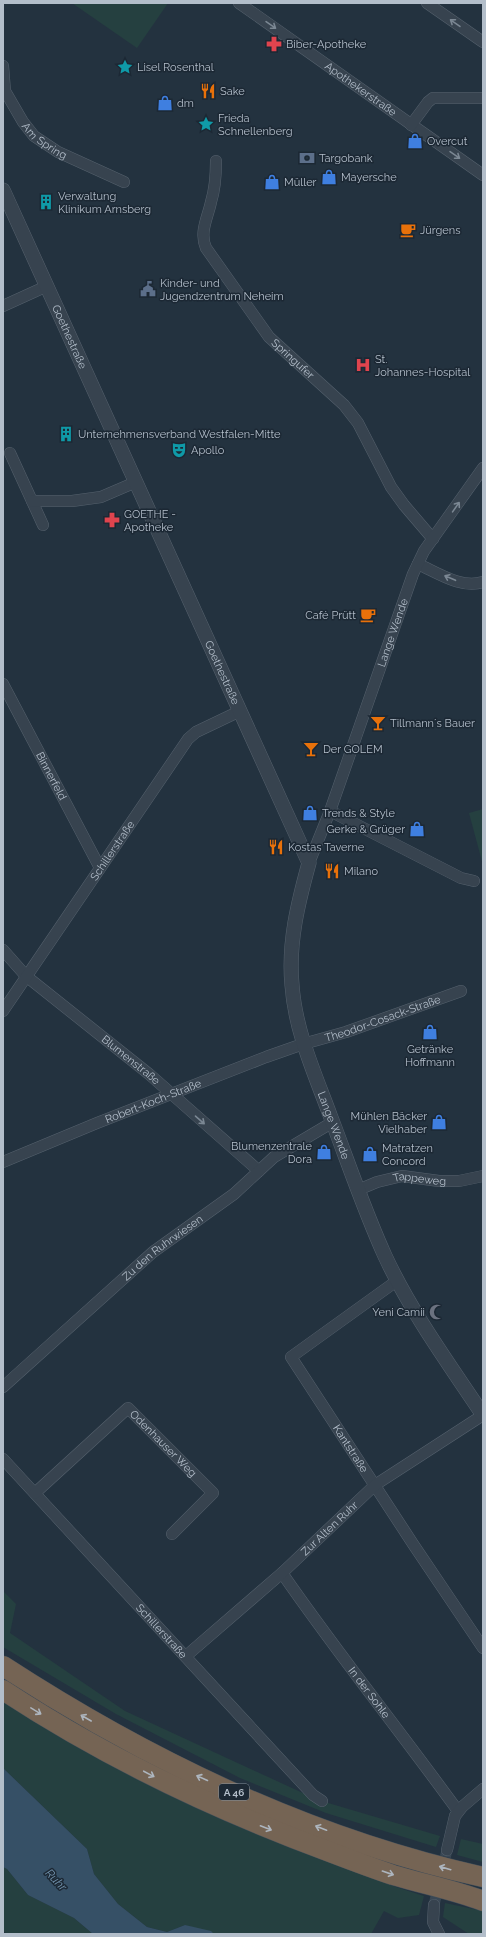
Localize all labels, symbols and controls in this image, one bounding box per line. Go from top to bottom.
one-way arrow [450,19,461,27]
one-way arrow [265,21,276,29]
pharmacy icon: Biber-Apotheke [265,35,283,53]
place label: Biber-Apotheke [286,38,367,51]
place icon: Lisel Rosenthal [116,58,134,76]
street label: Apothekerstraße [322,59,400,119]
place label: Lisel Rosenthal [137,61,214,74]
restaurant icon: Sake [199,82,217,100]
place label: Sake [220,85,245,98]
shop icon: dm [156,94,174,112]
place label: dm [177,97,194,110]
place label: Frieda Schnellenberg [218,112,293,138]
place icon: Frieda Schnellenberg [197,115,215,133]
street label: Am Spring [19,120,69,162]
shop icon: Overcut [406,132,424,150]
place label: Overcut [427,135,468,148]
bank icon: Targobank [298,149,316,167]
one-way arrow [449,151,460,159]
place label: Targobank [319,152,373,165]
shop icon: Mayersche [320,168,338,186]
place label: Mayersche [341,171,397,184]
shop icon: Müller [263,173,281,191]
place label: Müller [284,176,317,189]
place label: Verwaltung Klinikum Arnsberg [58,190,151,216]
building icon: Verwaltung Klinikum Arnsberg [37,193,55,211]
cafe icon: Jürgens [399,221,417,239]
place label: Jürgens [420,224,460,237]
place label: Kinder- und Jugendzentrum Neheim [160,277,284,303]
public building icon: Kinder- und Jugendzentrum Neheim [139,280,157,298]
street label: Goethestraße [49,303,90,371]
street label: Springufer [269,336,317,381]
place label: St. Johannes-Hospital [375,353,470,379]
hospital icon: St. Johannes-Hospital [354,356,372,374]
building icon: Unternehmensverband Westfalen-Mitte [57,425,75,443]
place label: Unternehmensverband Westfalen-Mitte [78,428,281,441]
theatre icon: Apollo [170,441,188,459]
place label: Apollo [191,444,225,457]
one-way arrow [452,501,460,512]
place label: GOETHE - Apotheke [124,508,176,534]
pharmacy icon: GOETHE - Apotheke [103,511,121,529]
one-way arrow [444,574,456,581]
street label: Lange Wende [374,596,411,669]
cafe icon: Café Prütt [359,606,377,624]
place label: Café Prütt [305,609,356,622]
street label: Goethestraße [202,638,243,707]
bar icon: Tillmann´s Bauer [369,714,387,732]
place label: Tillmann´s Bauer [390,717,475,730]
bar icon: Der GOLEM [302,740,320,758]
place label: Der GOLEM [323,743,383,756]
street label: Binnerfeld [33,750,70,802]
shop icon: Trends & Style [301,804,319,822]
place label: Trends & Style [322,807,396,820]
street label: Schillerstraße [87,818,137,883]
shop icon: Gerke & Grüger [408,820,426,838]
place label: Gerke & Grüger [326,823,405,836]
restaurant icon: Kostas Taverne [267,838,285,856]
place label: Kostas Taverne [288,841,365,854]
restaurant icon: Milano [323,862,341,880]
place label: Milano [344,865,378,878]
street label: Theodor-Cosack-Straße [323,992,443,1044]
shop icon: Getränke Hoffmann [421,1023,439,1041]
street label: Blumenstraße [99,1032,163,1088]
place label: Getränke Hoffmann [405,1043,455,1069]
street label: Robert-Koch-Straße [103,1076,204,1126]
street label: Lange Wende [315,1089,353,1161]
place label: Mühlen Bäcker Vielhaber [351,1110,427,1136]
shop icon: Mühlen Bäcker Vielhaber [430,1113,448,1131]
one-way arrow [195,1115,205,1124]
place label: Blumenzentrale Dora [231,1140,313,1166]
place label: Matratzen Concord [382,1142,433,1168]
shop icon: Blumenzentrale Dora [315,1143,333,1161]
shop icon: Matratzen Concord [361,1145,379,1163]
street label: Tappeweg [392,1169,446,1188]
street label: Zu den Ruhrwiesen [120,1212,205,1283]
mosque icon: Yeni Camii [428,1303,446,1321]
place label: Yeni Camii [372,1306,425,1319]
street label: Odenhauser Weg [127,1407,199,1479]
street label: Kantstraße [330,1422,371,1475]
street label: Zur Alten Ruhr [298,1498,360,1558]
street label: Schillerstraße [133,1601,190,1661]
street label: In der Sohle [346,1664,393,1721]
one-way arrow [30,1708,42,1716]
one-way arrow [80,1713,92,1721]
one-way arrow [143,1771,155,1779]
one-way arrow [196,1774,208,1781]
road number: A 46 [219,1784,249,1800]
one-way arrow [316,1824,328,1832]
one-way arrow [259,1825,271,1833]
one-way arrow [439,1863,452,1871]
water label: Ruhr [42,1866,70,1895]
one-way arrow [381,1870,394,1877]

